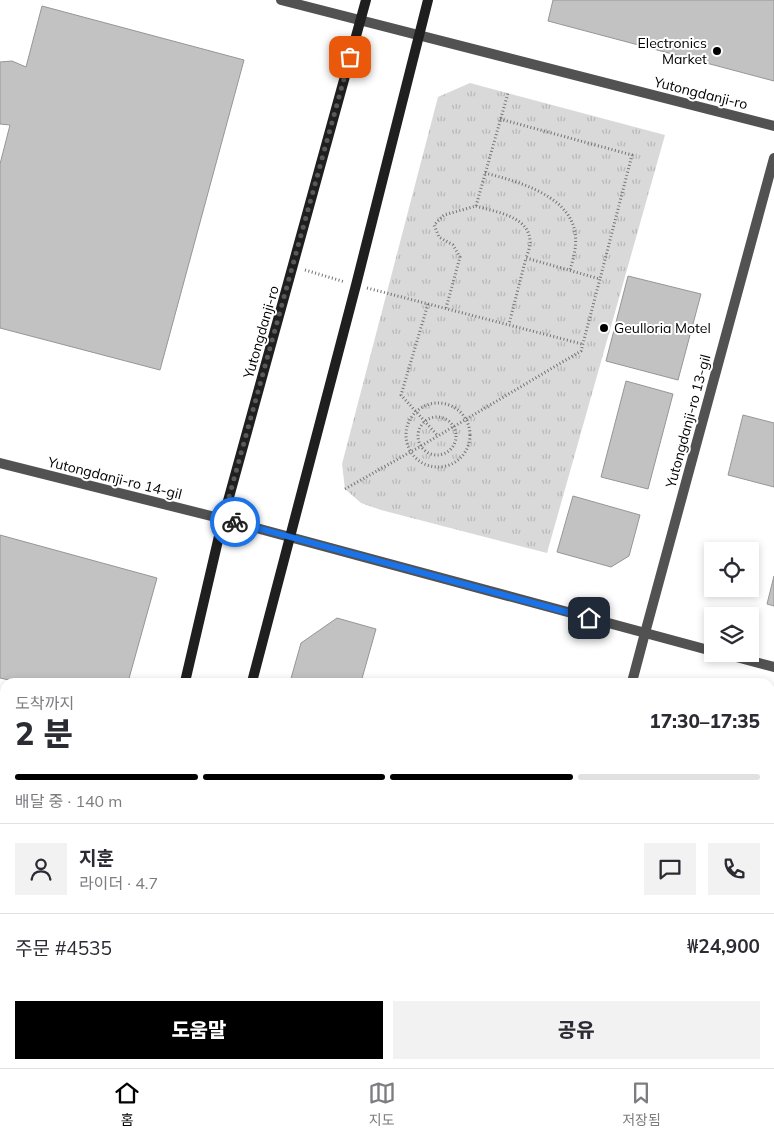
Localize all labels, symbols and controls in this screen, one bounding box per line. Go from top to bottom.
place label: Electronics Market [638,34,707,68]
pin [329,36,371,78]
icon: bag [336,43,364,71]
marker: Electronics Market [711,45,723,57]
street label: Yutongdanji-ro [651,72,750,113]
street label: Yutongdanji-ro [239,284,283,381]
place label: Geulloria Motel [614,319,711,337]
marker: Geulloria Motel [598,322,610,334]
street label: Yutongdanji-ro 13-gil [661,352,714,491]
street label: Yutongdanji-ro 14-gil [45,452,184,503]
courier [210,497,260,547]
icon: bike [221,508,249,536]
map controls [704,542,759,662]
button: locate [704,542,759,597]
pin [568,597,610,639]
icon: home [575,604,603,632]
button: layers [704,607,759,662]
text: 도착까지 [15,693,74,713]
text: 17:30–17:35 [649,709,760,733]
text: 2 분 [15,713,73,753]
text: 배달 중 · 140 m [15,791,122,811]
button: person [15,843,67,895]
button: chat [644,843,696,895]
button: phone [708,843,760,895]
text: 지훈 [79,846,114,870]
text: 라이더 · 4.7 [79,873,158,893]
text: ₩24,900 [687,934,760,958]
text: 주문 #4535 [15,936,112,960]
button: 도움말 [15,1001,383,1059]
button: 공유 [393,1001,760,1059]
tab: 홈 [113,1079,141,1129]
tab: 지도 [368,1079,396,1129]
tab: 저장됨 [622,1079,661,1129]

